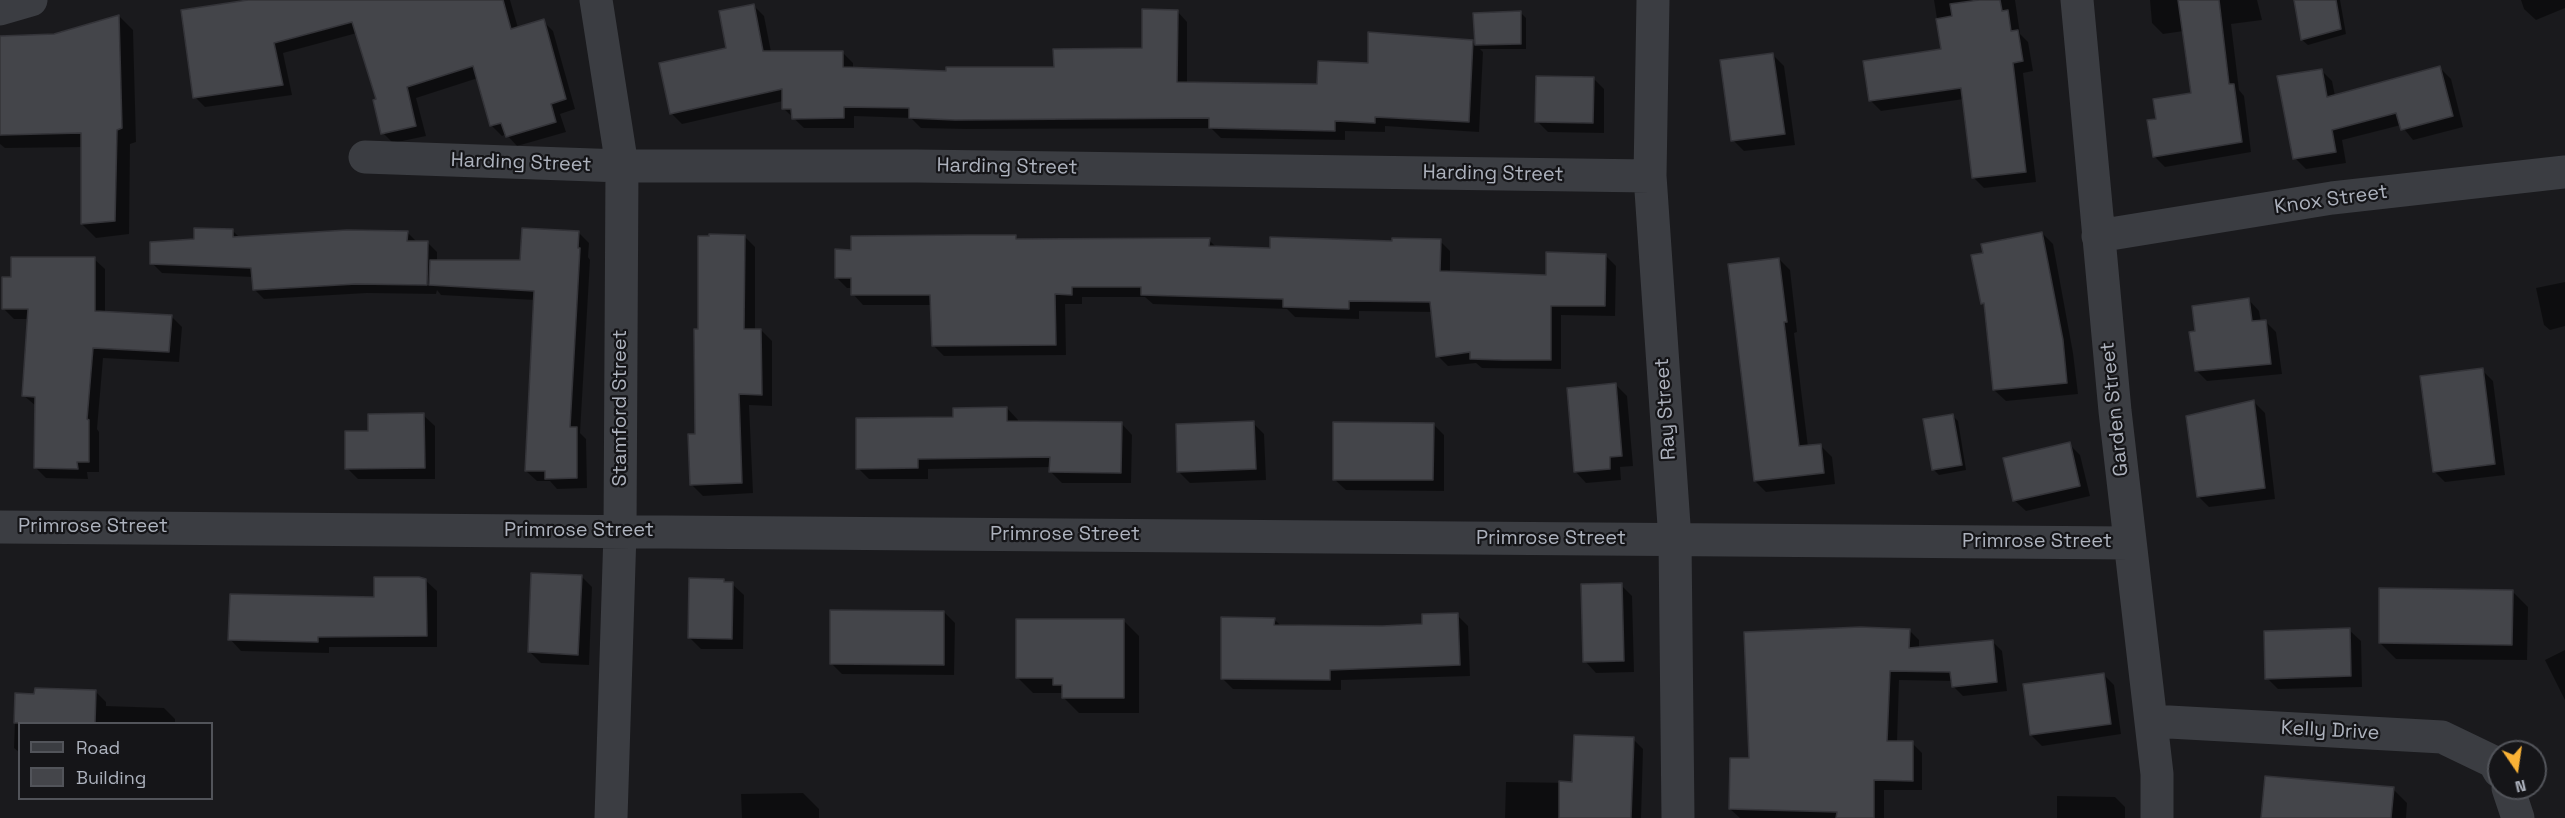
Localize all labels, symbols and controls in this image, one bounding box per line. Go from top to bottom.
street label: Harding Street [450,149,592,177]
street label: Harding Street [936,154,1078,180]
street label: Harding Street [1422,161,1564,187]
street label: Knox Street [2273,180,2389,220]
street label: Stamford Street [609,330,633,486]
street label: Garden Street [2096,341,2134,477]
street label: Ray Street [1650,357,1682,461]
street label: Primrose Street [18,515,168,539]
street label: Primrose Street [504,519,654,543]
street label: Primrose Street [990,523,1140,547]
street label: Primrose Street [1476,527,1626,551]
street label: Primrose Street [1962,530,2112,554]
street label: Kelly Drive [2280,716,2380,746]
legend [18,722,213,800]
text: Road [76,736,120,759]
north arrow [2487,740,2547,800]
text: Building [76,766,146,789]
text: N [2513,775,2528,798]

